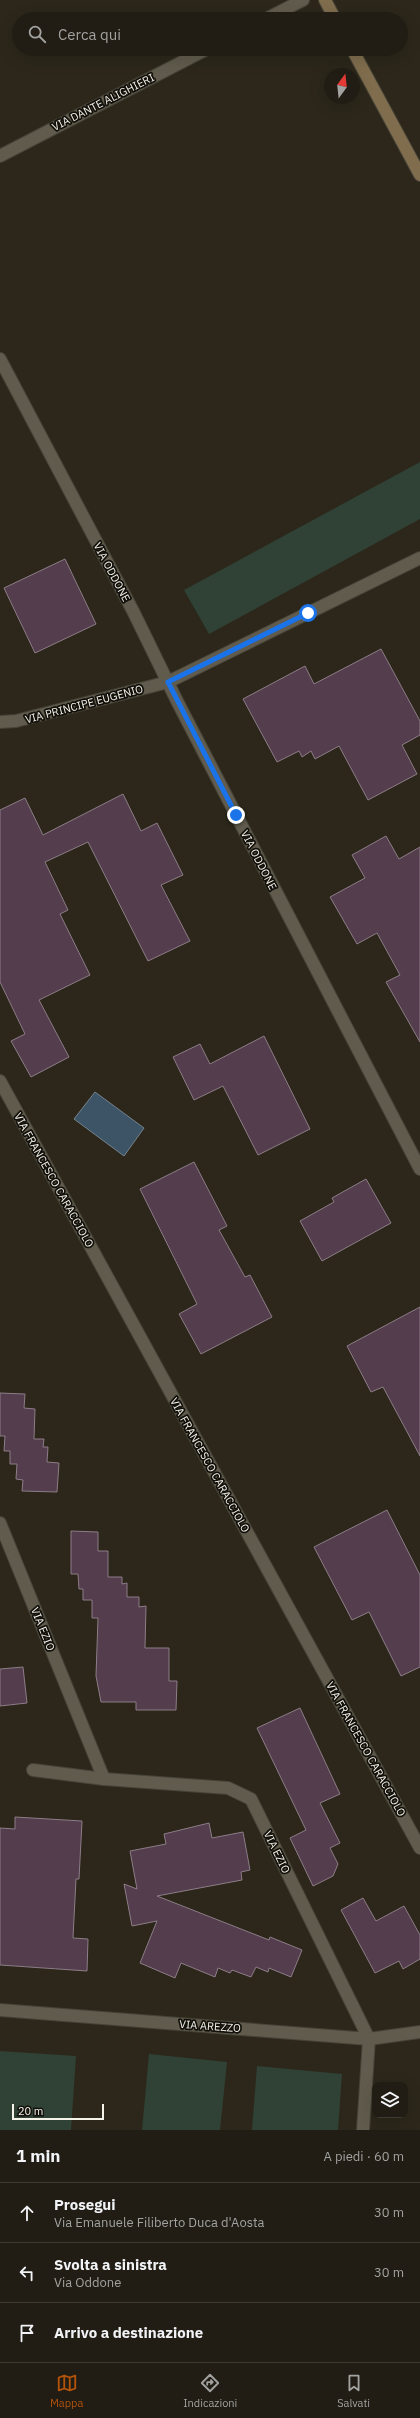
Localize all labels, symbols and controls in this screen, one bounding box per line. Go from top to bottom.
search box [12,12,408,56]
icon: search [26,23,48,45]
text: Cerca qui [58,25,121,44]
north arrow [324,68,360,104]
street label: VIA DANTE ALIGHIERI [50,70,156,134]
street label: VIA ODDONE [90,540,134,604]
route start [299,604,317,622]
street label: VIA PRINCIPE EUGENIO [24,681,145,726]
route end [227,806,245,824]
street label: VIA ODDONE [238,828,280,892]
street label: VIA FRANCESCO CARACCIOLO [11,1110,97,1250]
street label: VIA FRANCESCO CARACCIOLO [167,1395,253,1535]
street label: VIA EZIO [28,1605,58,1653]
street label: VIA FRANCESCO CARACCIOLO [323,1679,409,1819]
street label: VIA EZIO [261,1828,293,1876]
street label: VIA AREZZO [179,2017,241,2035]
map controls [372,2082,408,2118]
button: layers [372,2082,408,2118]
scale bar [12,2102,104,2121]
text: 20 m [18,2104,43,2118]
text: 1 min [16,2145,60,2167]
text: A piedi · 60 m [323,2148,404,2165]
text: Prosegui [54,2195,116,2214]
icon: ahead [16,2202,38,2224]
text: 30 m [374,2204,404,2221]
text: Via Emanuele Filiberto Duca d'Aosta [54,2214,264,2231]
text: Svolta a sinistra [54,2255,167,2274]
icon: left [16,2262,38,2284]
text: 30 m [374,2264,404,2281]
text: Via Oddone [54,2274,121,2291]
icon: arrive [16,2322,38,2344]
text: Arrivo a destinazione [54,2323,203,2342]
tab: Mappa [50,2372,83,2410]
tab: Indicazioni [183,2372,237,2410]
tab: Salvati [337,2372,370,2410]

